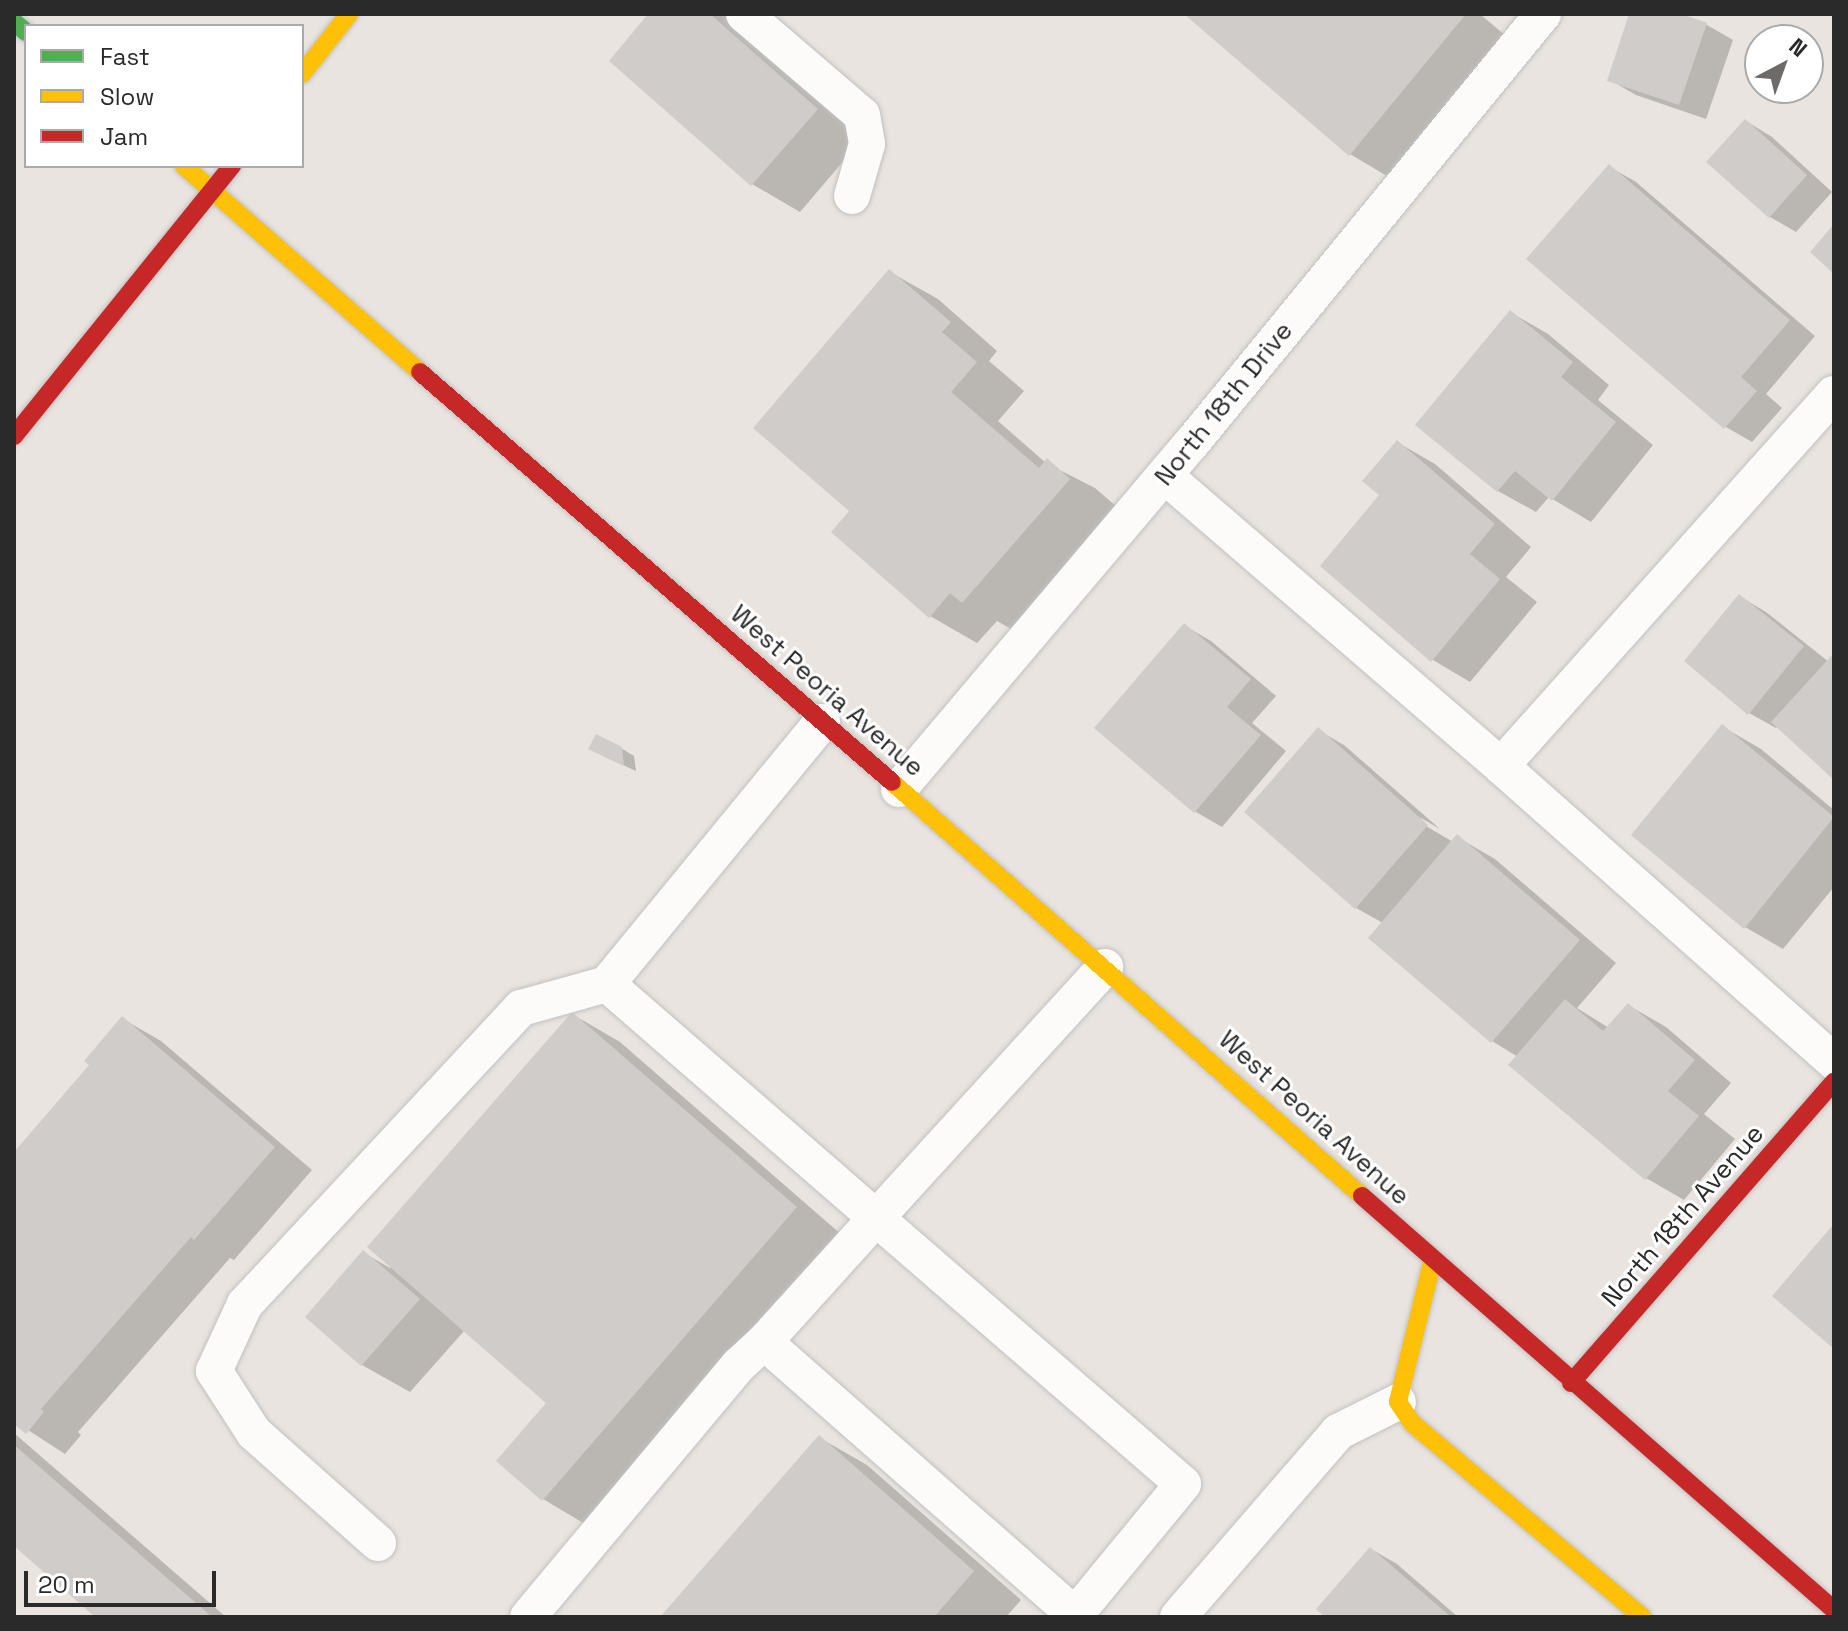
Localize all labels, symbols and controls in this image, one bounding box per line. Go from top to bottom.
legend [24,24,304,168]
north arrow [1744,24,1824,104]
text: N [1784,32,1813,63]
text: Fast [100,41,150,72]
text: Slow [100,81,154,112]
text: Jam [100,121,148,152]
street label: North 18th Drive [1148,316,1300,492]
street label: West Peoria Avenue [724,598,930,784]
street label: West Peoria Avenue [1212,1024,1416,1212]
street label: North 18th Avenue [1595,1119,1771,1313]
scale bar [28,1555,220,1605]
text: 20 m [38,1569,95,1600]

